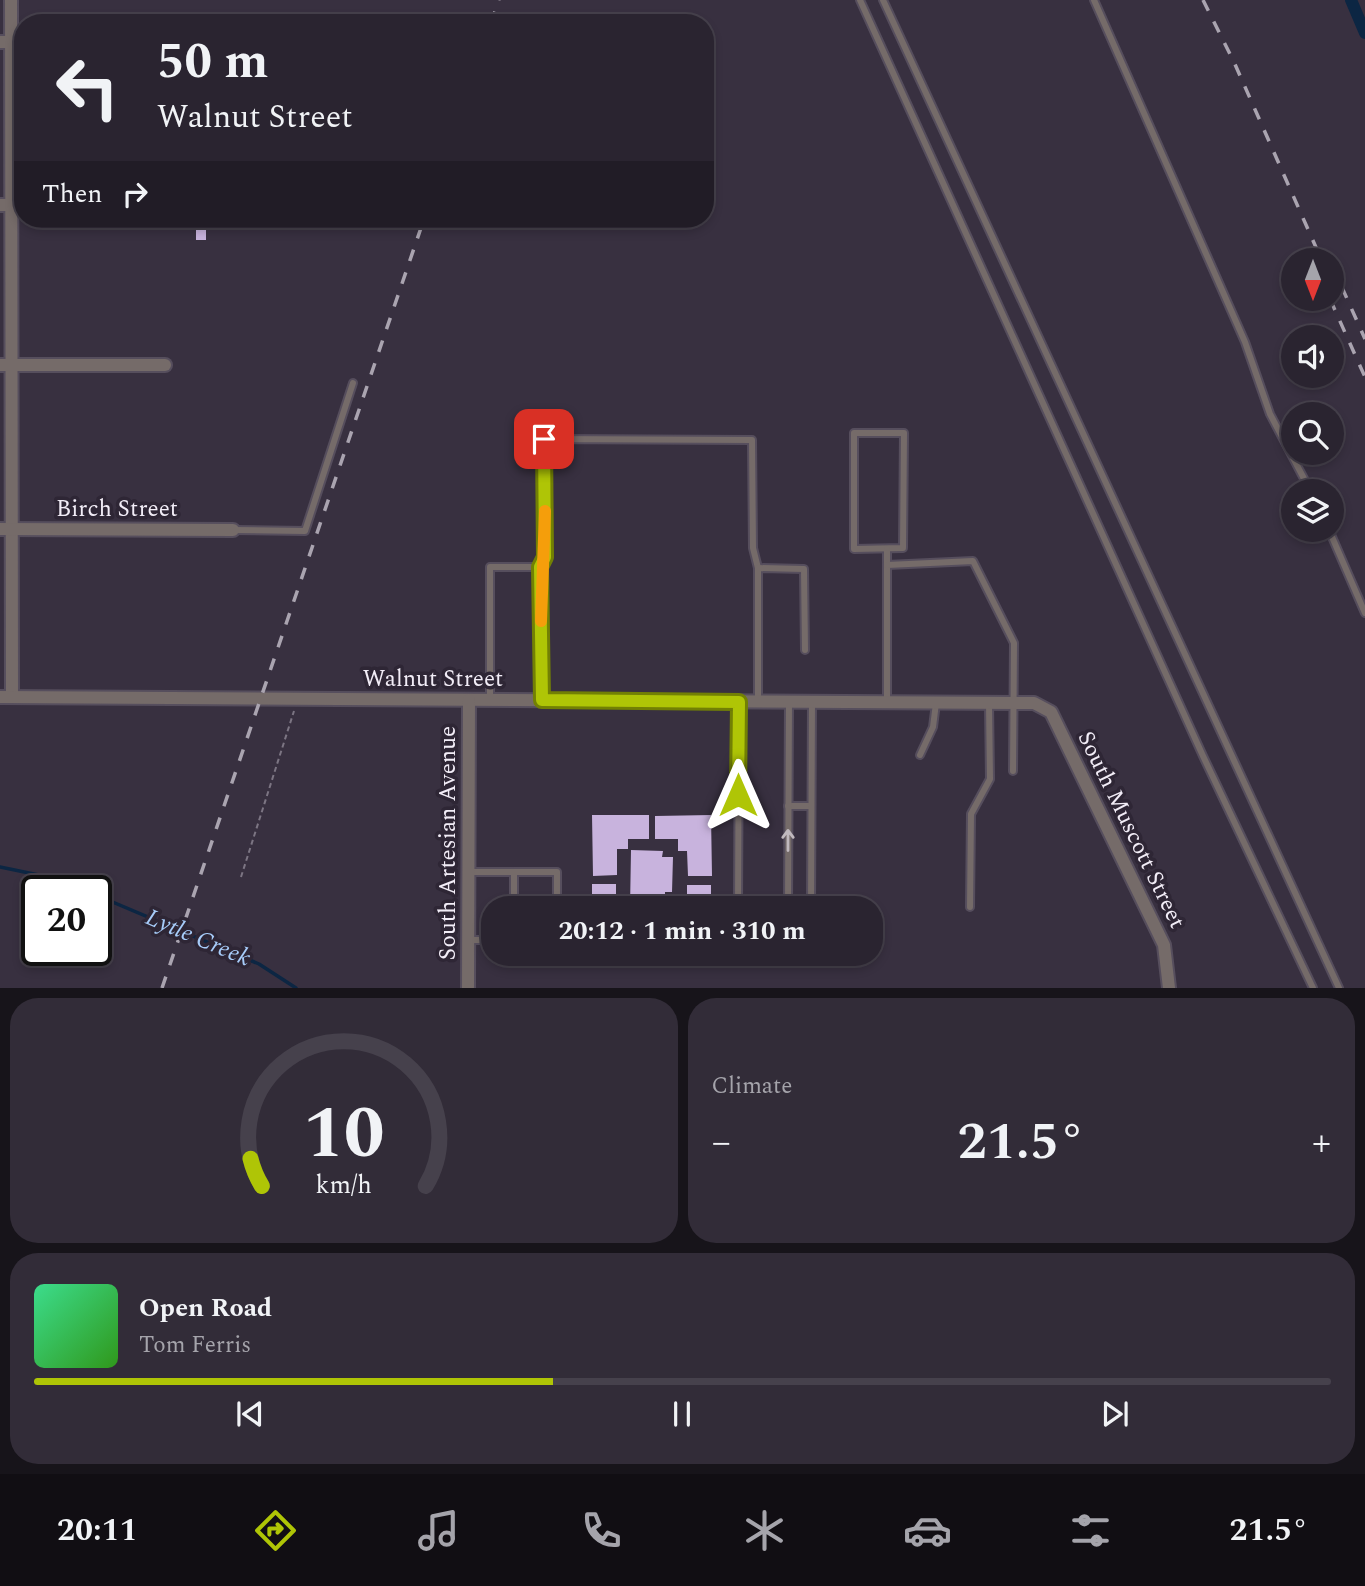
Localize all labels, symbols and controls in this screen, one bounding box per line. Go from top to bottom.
text: 50 m [157,25,268,100]
icon: left [42,42,133,133]
text: Walnut Street [157,93,353,142]
text: Then [42,174,102,214]
icon: right [116,175,154,213]
north arrow [1281,248,1344,312]
map controls [1281,248,1344,542]
button: sound [1281,325,1344,388]
button: search [1281,402,1344,465]
pin [514,409,574,469]
icon: arrive [525,420,563,458]
button: layers [1281,479,1344,542]
street label: Birch Street [56,492,178,527]
street label: Walnut Street [363,662,503,697]
street label: South Muscott Street [1068,725,1194,935]
street label: South Artesian Avenue [431,726,466,960]
position arrow [701,758,775,832]
one-way arrow [781,829,795,852]
speed limit sign: 20 [21,875,112,966]
water label: Lytle Creek [140,900,256,976]
text: 20:12 · 1 min · 310 m [558,911,806,951]
text: Climate [712,1069,792,1104]
text: 10 [303,1080,385,1191]
text: 21.5° [958,1103,1085,1182]
text: − [712,1114,731,1172]
text: + [1312,1114,1331,1172]
text: km/h [316,1167,372,1205]
text: Open Road [139,1288,272,1328]
text: Tom Ferris [139,1328,251,1363]
icon: previous [231,1395,269,1433]
icon: pause [663,1395,701,1433]
icon: next [1096,1395,1134,1433]
text: 20:11 [57,1506,137,1555]
icon: directions [251,1506,300,1555]
icon: music [414,1506,463,1555]
icon: phone [577,1506,626,1555]
icon: climate [740,1506,789,1555]
icon: car [903,1506,952,1555]
icon: filters [1066,1506,1115,1555]
text: 21.5° [1230,1506,1308,1555]

